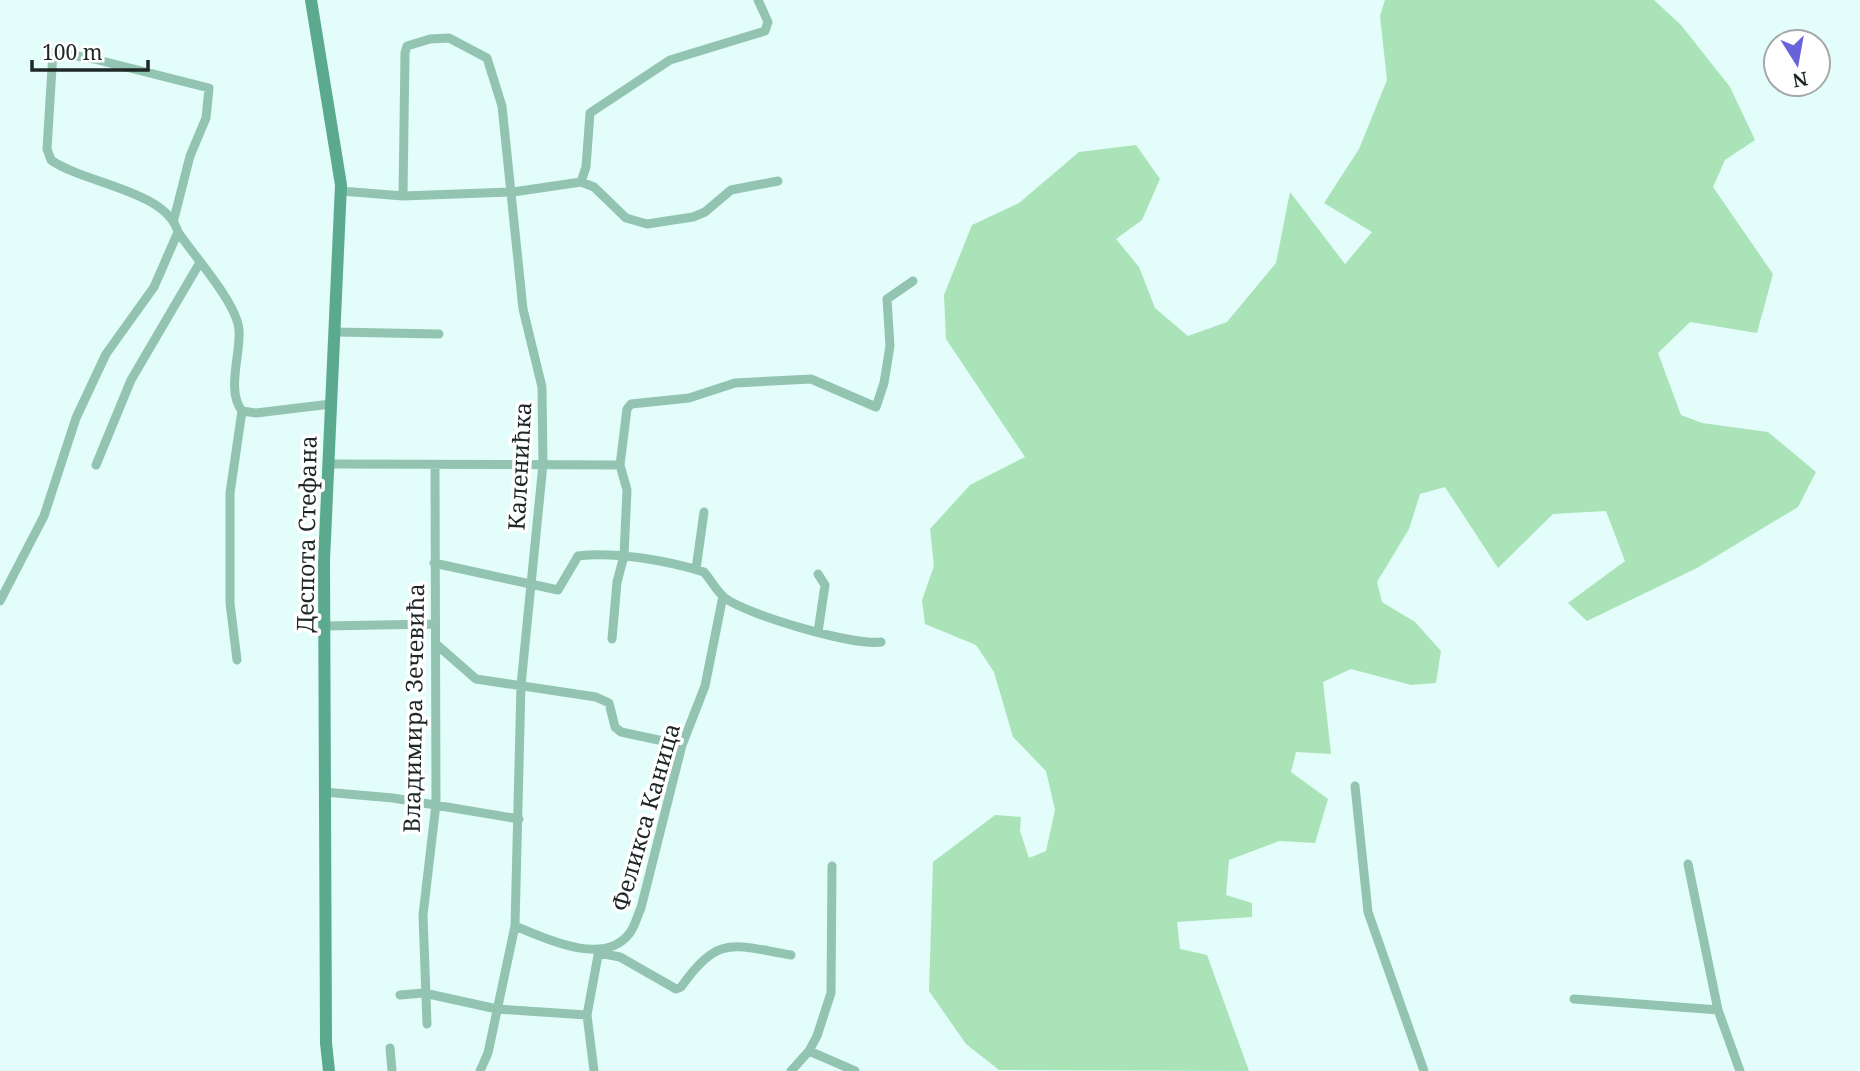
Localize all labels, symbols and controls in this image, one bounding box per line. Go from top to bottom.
scale bar [32,28,147,72]
north arrow [1762,28,1832,98]
text: 100 m [42,38,103,66]
text: N [1790,65,1810,94]
street label: Каленићка [500,401,538,531]
street label: Деспота Стефана [288,435,324,633]
street label: Владимира Зечевића [395,583,431,833]
street label: Феликса Каница [603,719,687,915]

